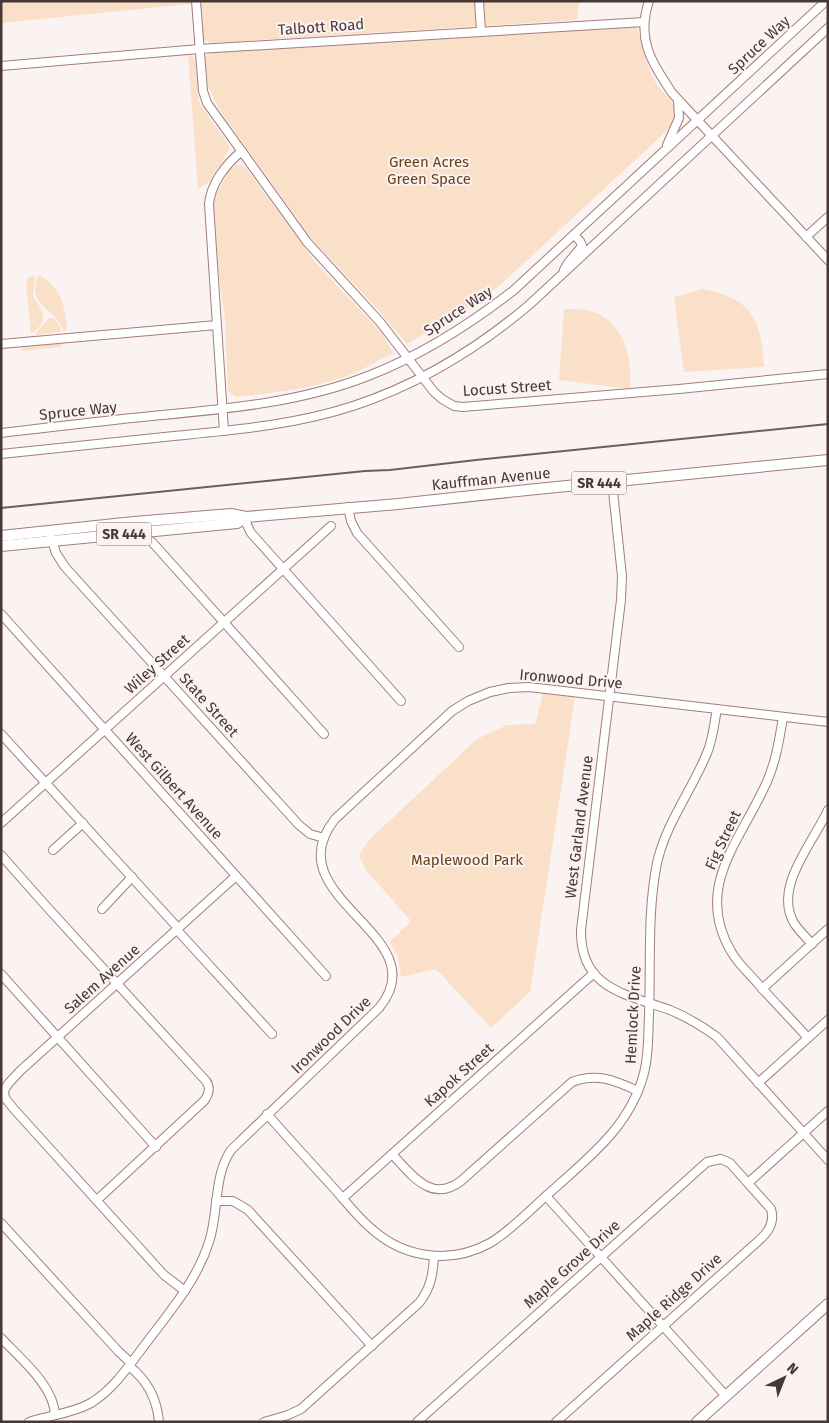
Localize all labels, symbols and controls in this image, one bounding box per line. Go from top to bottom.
street label: Spruce Way [724,11,794,78]
street label: Talbott Road [277,15,365,39]
park label: Green Acres Green Space [387,153,471,188]
street label: Spruce Way [420,282,496,340]
street label: Locust Street [462,376,552,400]
street label: Spruce Way [38,398,118,424]
street label: Kauffman Avenue [431,464,551,494]
road number: SR 444 [572,472,626,494]
road number: SR 444 [96,522,152,546]
street label: Wiley Street [121,630,194,698]
street label: Ironwood Drive [519,666,623,692]
street label: State Street [176,669,243,741]
street label: West Gilbert Avenue [121,729,227,843]
street label: West Garland Avenue [561,754,597,900]
street label: Fig Street [701,807,745,873]
park label: Maplewood Park [411,851,523,869]
street label: Salem Avenue [61,940,143,1018]
street label: Hemlock Drive [621,965,645,1065]
street label: Ironwood Drive [287,993,375,1077]
street label: Kapok Street [421,1039,498,1111]
street label: Maple Grove Drive [520,1216,624,1312]
street label: Maple Ridge Drive [623,1249,725,1345]
north arrow [759,1353,809,1403]
text: N [783,1359,802,1378]

